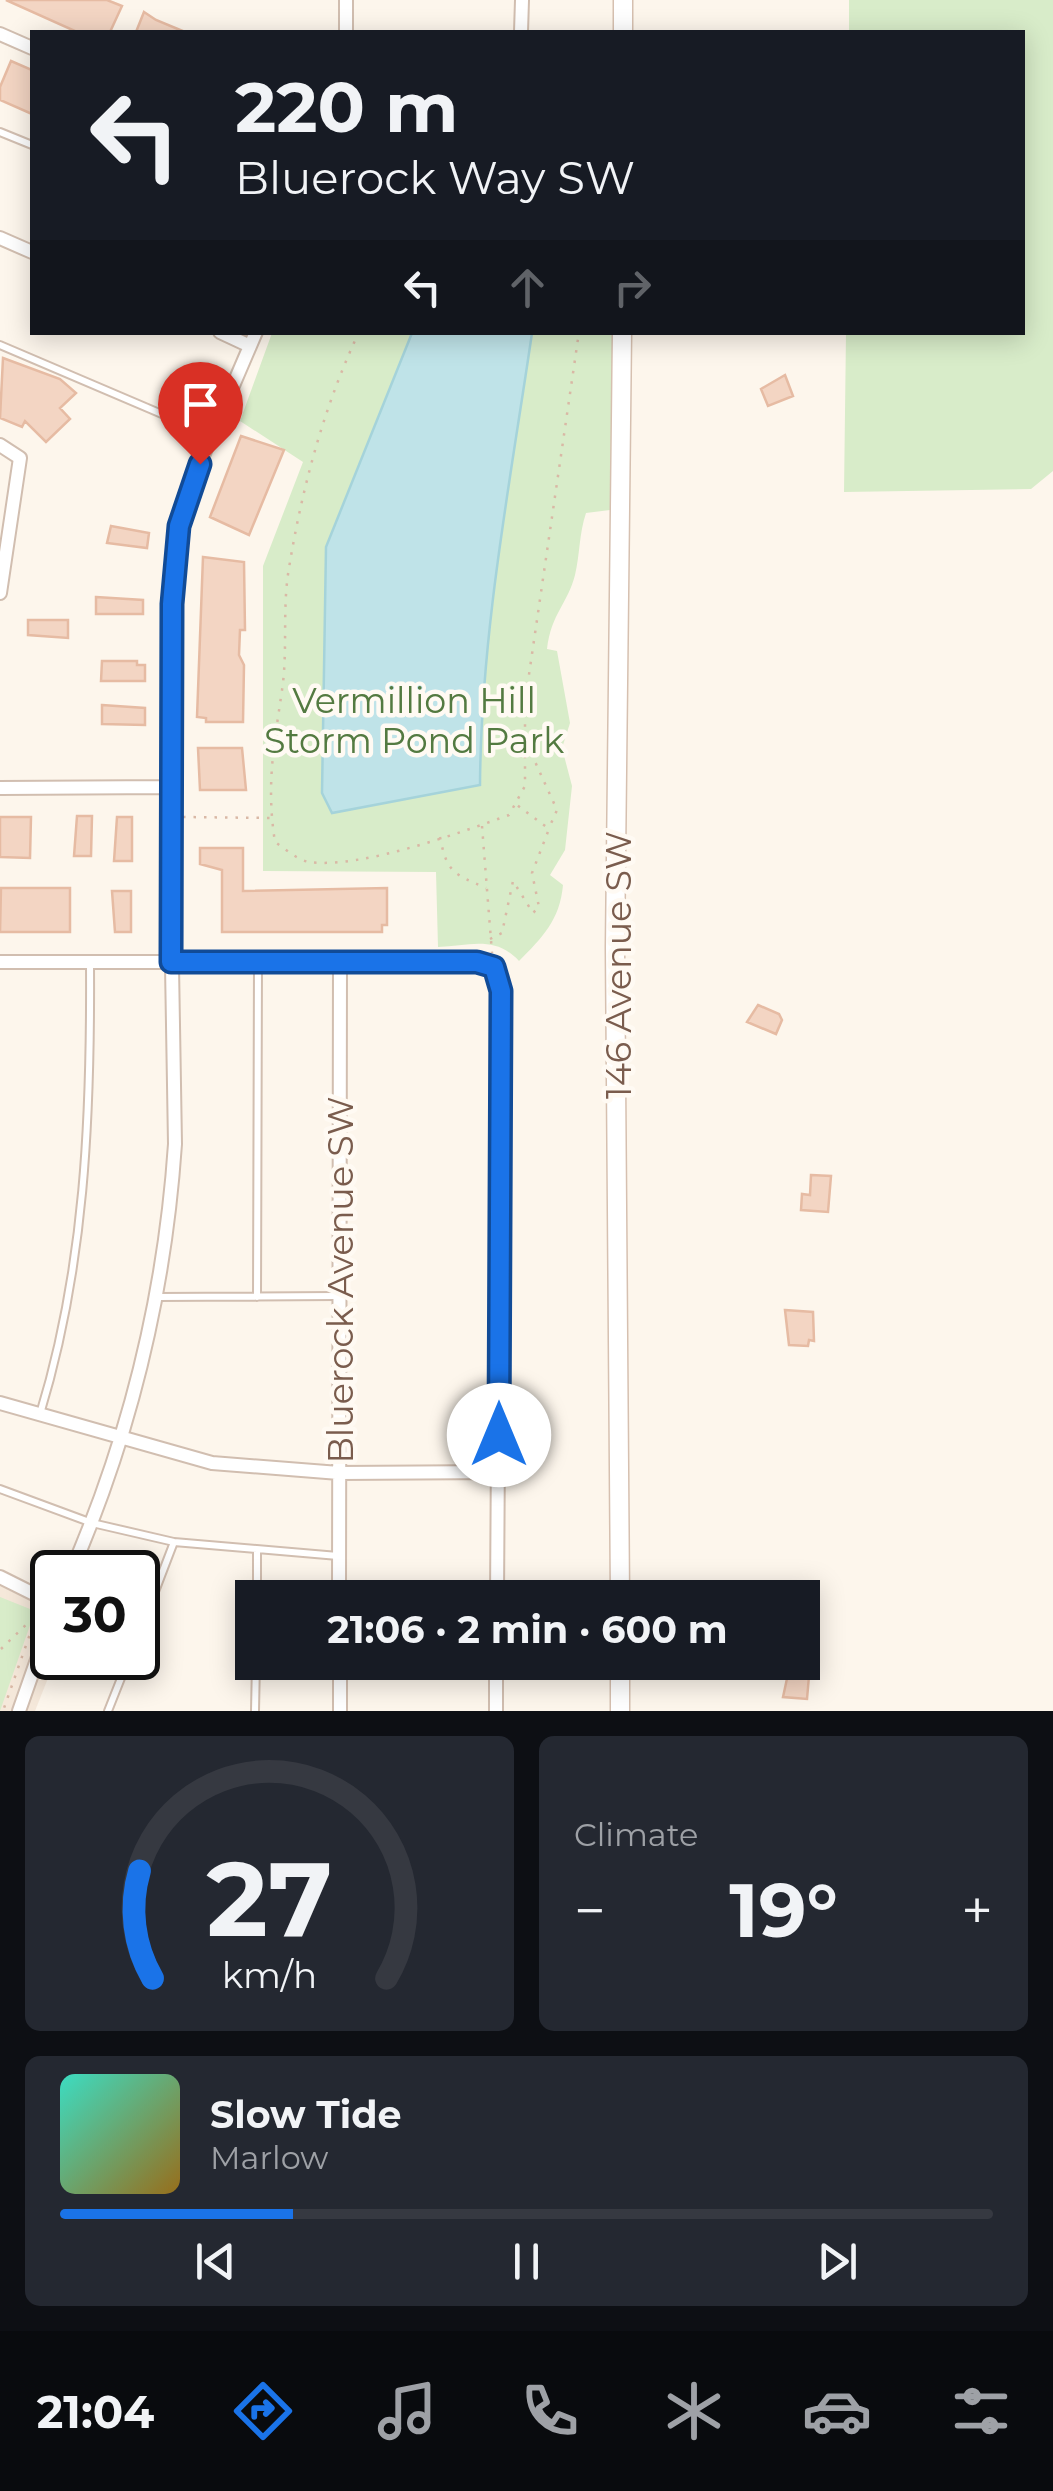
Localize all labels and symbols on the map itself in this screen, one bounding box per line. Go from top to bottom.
pin [158,362,243,465]
park label: Vermillion Hill Storm Pond Park [264,679,564,762]
street label: 146 Avenue SW [597,831,640,1099]
street label: Bluerock Avenue SW [319,1096,362,1464]
position arrow [447,1383,551,1487]
speed limit sign: 30 [30,1550,160,1680]

